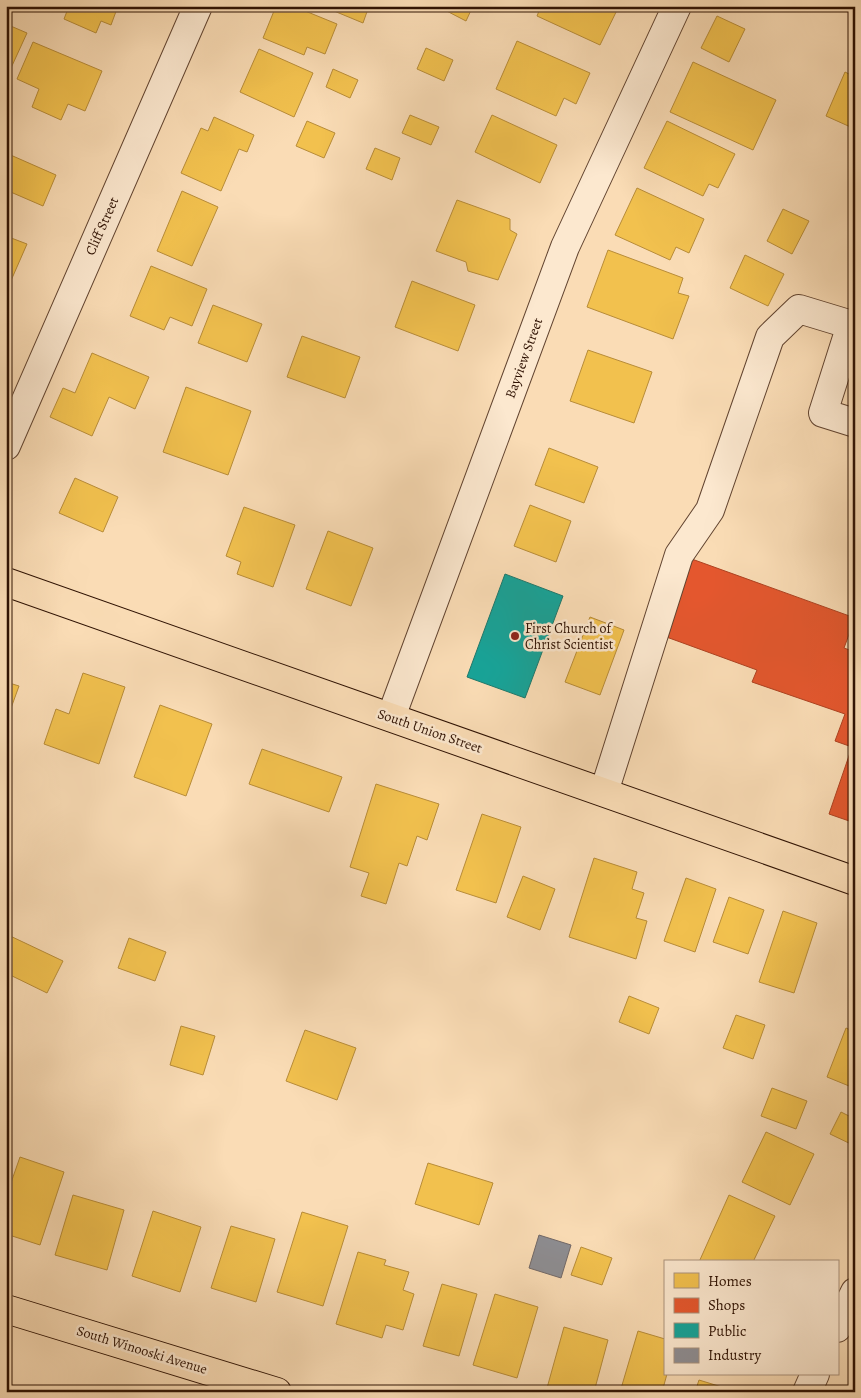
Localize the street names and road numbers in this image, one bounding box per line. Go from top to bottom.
street label: Cliff Street [81,193,123,258]
street label: Bayview Street [501,315,547,401]
street label: South Union Street [375,704,485,758]
street label: South Winooski Avenue [74,1321,210,1379]

